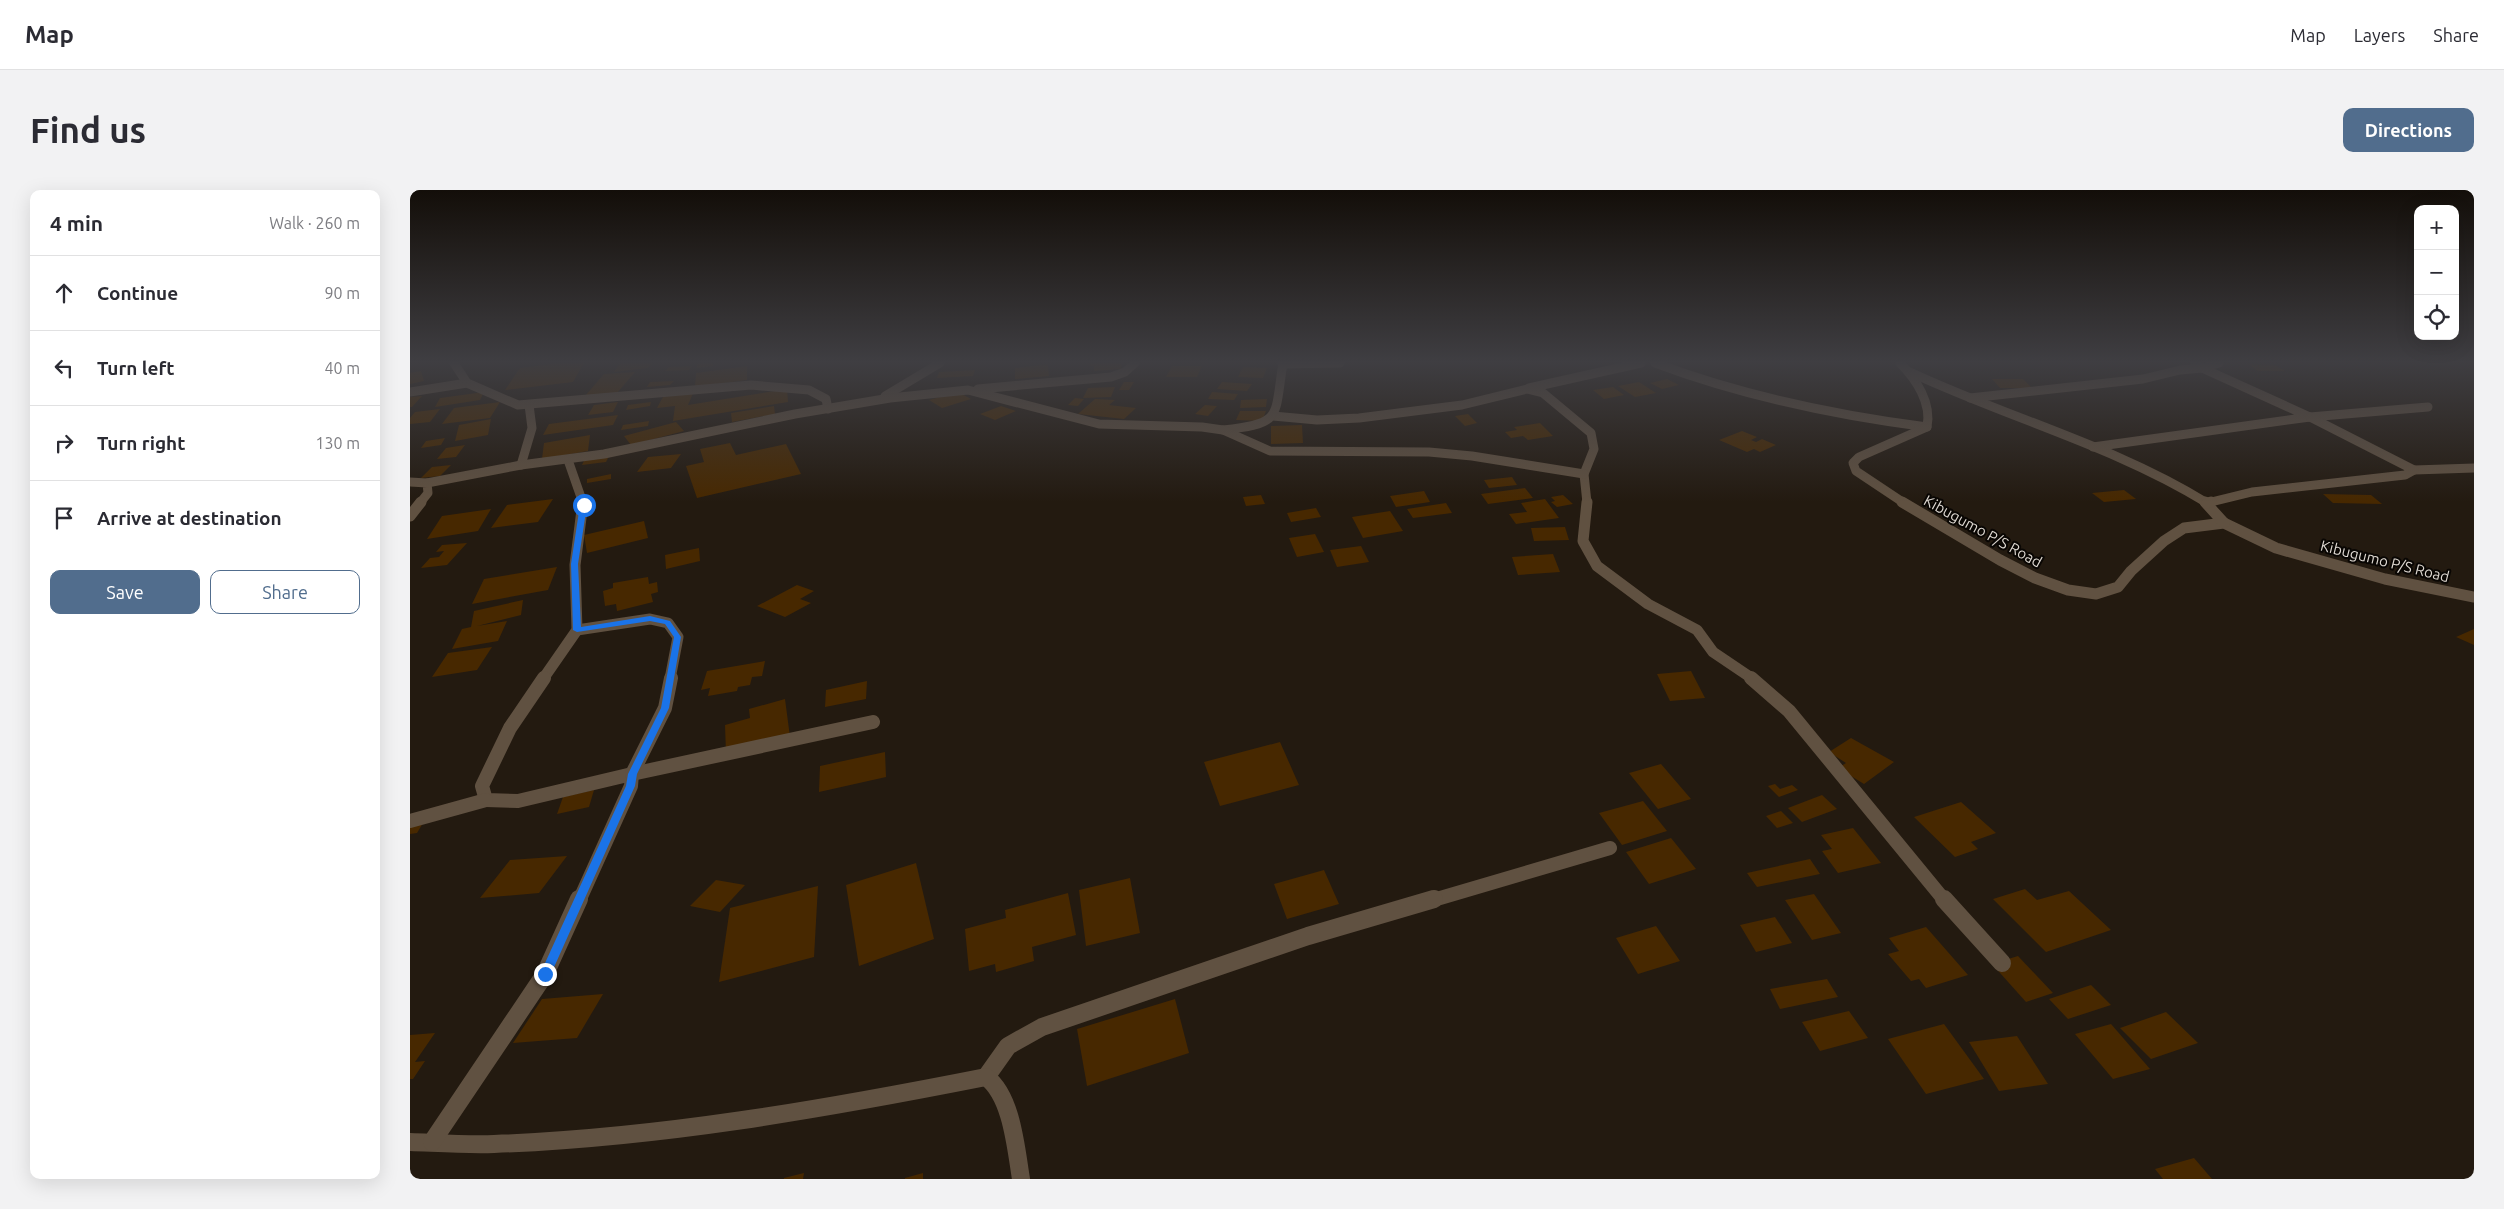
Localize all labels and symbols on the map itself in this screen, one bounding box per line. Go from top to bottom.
street label: Kibugumo P/S Road [1921,491,2045,571]
route start [573,494,596,517]
street label: Kibugumo P/S Road [2319,537,2451,585]
route end [534,963,557,986]

